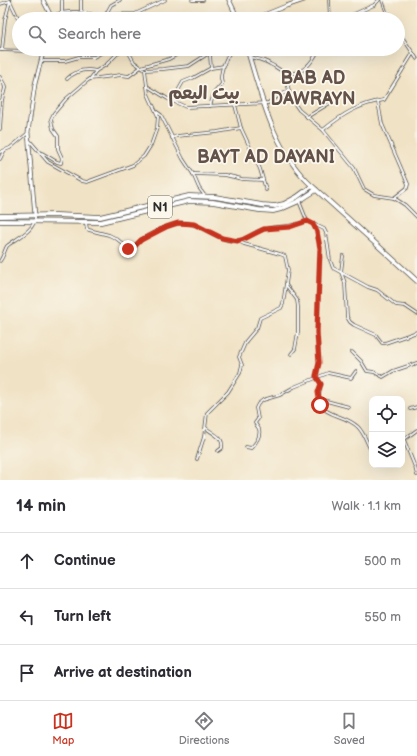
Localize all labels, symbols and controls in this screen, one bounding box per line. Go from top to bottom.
search box [12,12,405,56]
icon: search [26,23,48,45]
text: Search here [58,25,141,44]
district label: BAB AD DAWRAYN [270,68,356,110]
district label: بيت اليعم [168,83,240,107]
district label: BAYT AD DAYANI [197,147,335,168]
road number: N1 [148,196,172,218]
route end [119,240,137,258]
route start [311,396,329,414]
map controls [369,396,405,468]
button: locate [369,396,405,432]
button: layers [369,432,405,468]
text: 14 min [16,496,66,516]
text: Walk · 1.1 km [332,498,401,514]
icon: ahead [16,550,38,572]
text: Continue [54,551,116,570]
text: 500 m [364,553,401,569]
icon: left [16,606,38,628]
text: Turn left [54,607,111,626]
text: 550 m [364,609,401,625]
icon: arrive [16,662,38,684]
text: Arrive at destination [54,663,192,682]
tab: Map [52,710,74,747]
tab: Directions [179,710,229,747]
tab: Saved [334,710,365,747]

